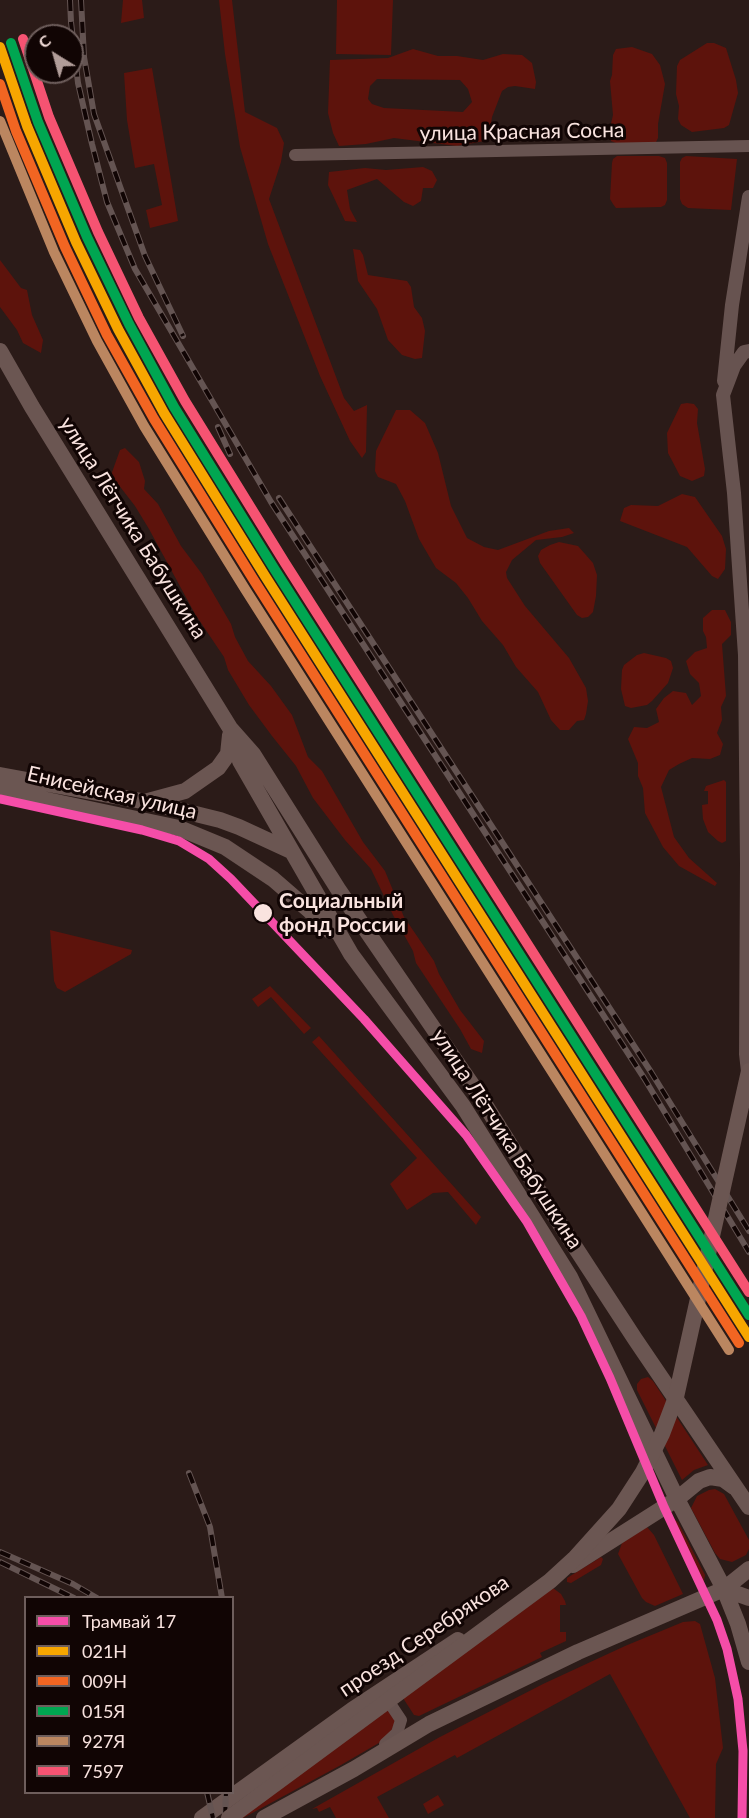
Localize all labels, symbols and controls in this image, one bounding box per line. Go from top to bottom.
north arrow [24,24,84,84]
text: С [34,30,54,52]
street label: улица Красная Сосна [419,118,625,146]
street label: улица Лётчика Бабушкина [54,412,212,644]
street label: Енисейская улица [25,761,199,825]
place label: Социальный фонд России [279,888,406,938]
marker: Социальный фонд России [252,902,274,924]
street label: улица Лётчика Бабушкина [426,1024,588,1254]
street label: проезд Серебрякова [334,1570,514,1702]
legend [24,1596,234,1794]
text: Трамвай 17 [82,1610,176,1632]
text: 021Н [82,1640,127,1662]
text: 009Н [82,1670,127,1692]
text: 015Я [82,1700,125,1722]
text: 927Я [82,1730,125,1752]
text: 7597 [82,1760,124,1782]

